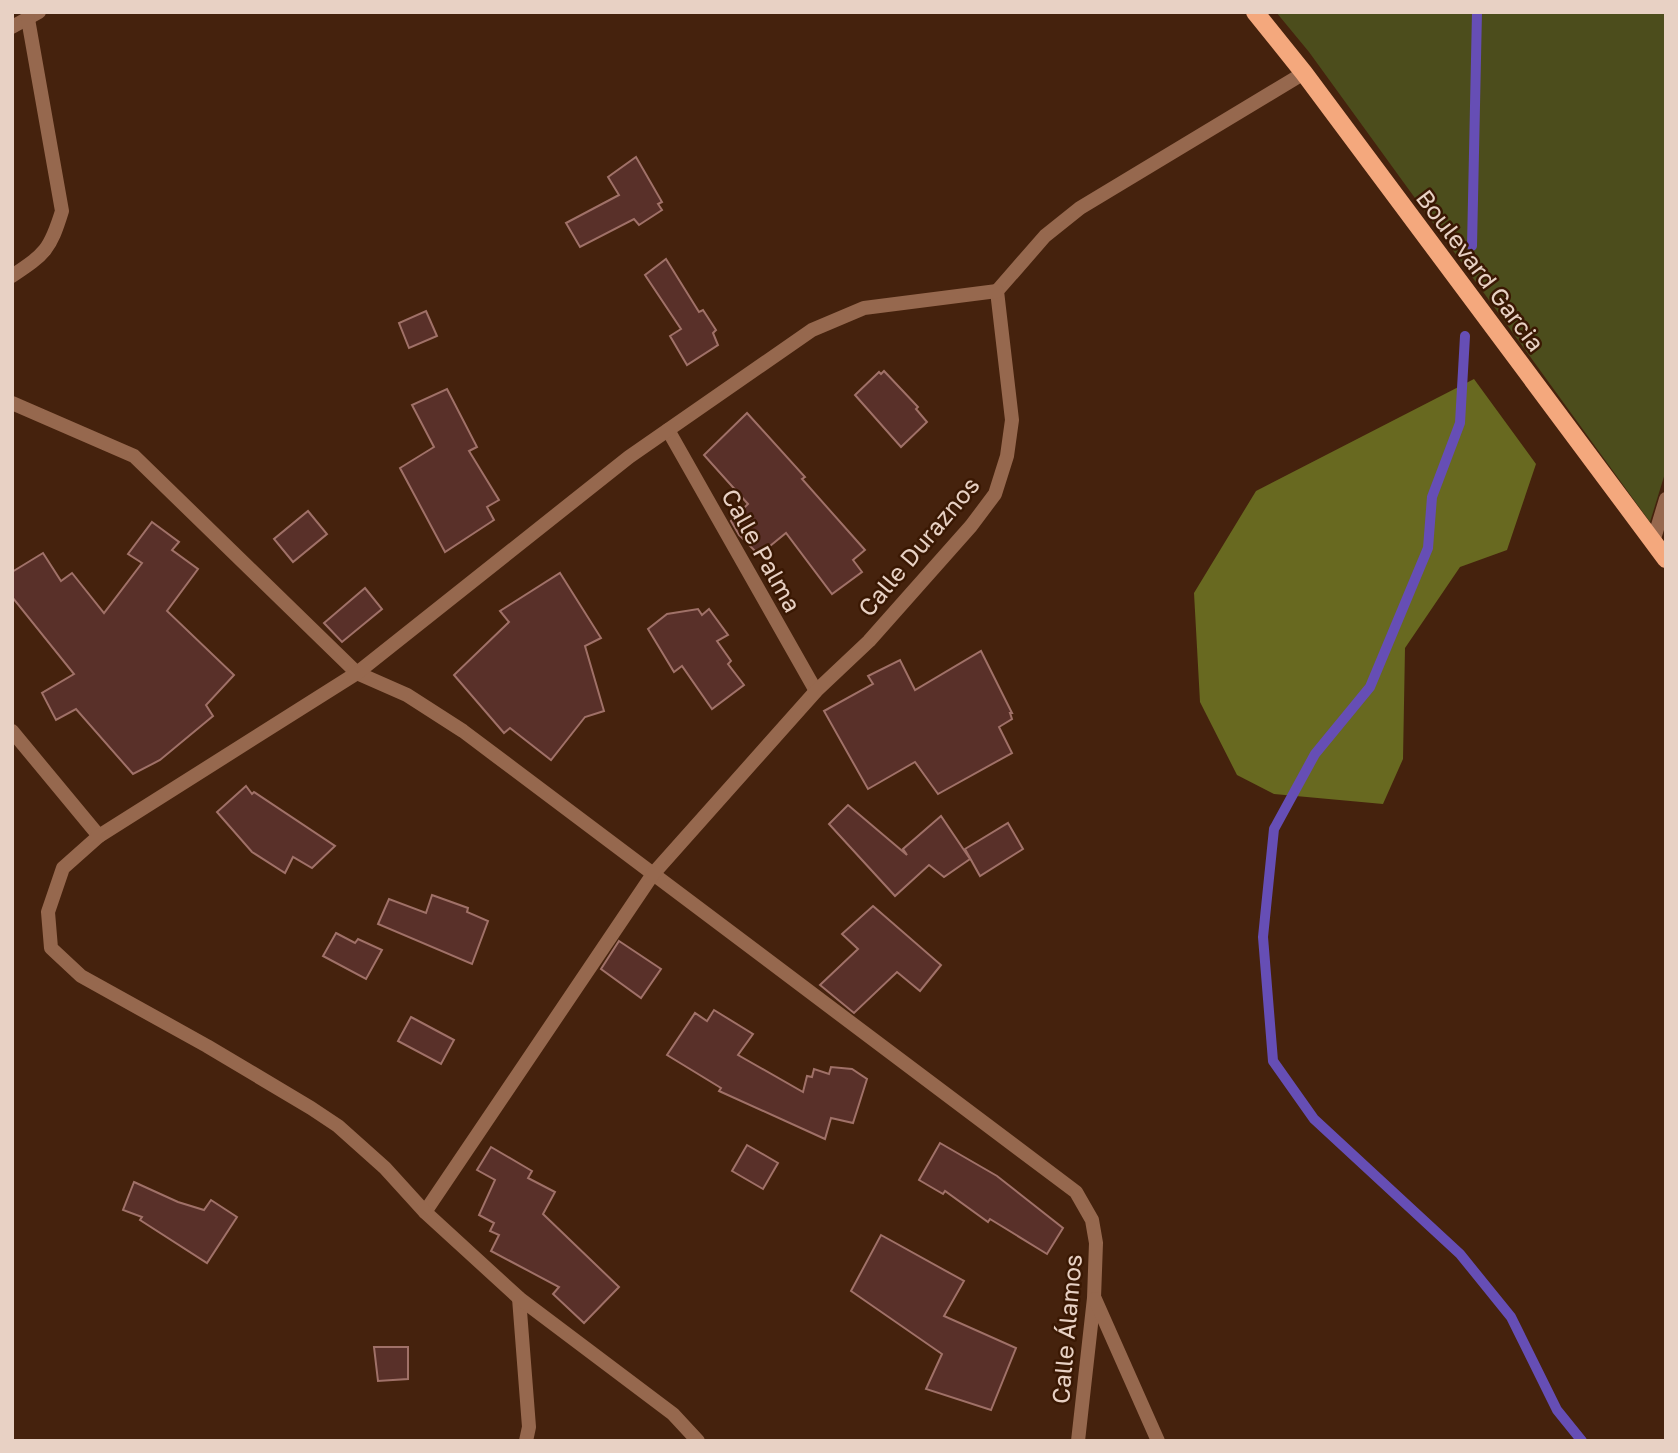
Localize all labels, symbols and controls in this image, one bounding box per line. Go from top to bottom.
street label: Boulevard Garcia [1411,184,1551,356]
street label: Calle Duraznos [851,470,985,622]
street label: Calle Palma [716,483,808,617]
street label: Calle Álamos [1045,1253,1087,1405]

